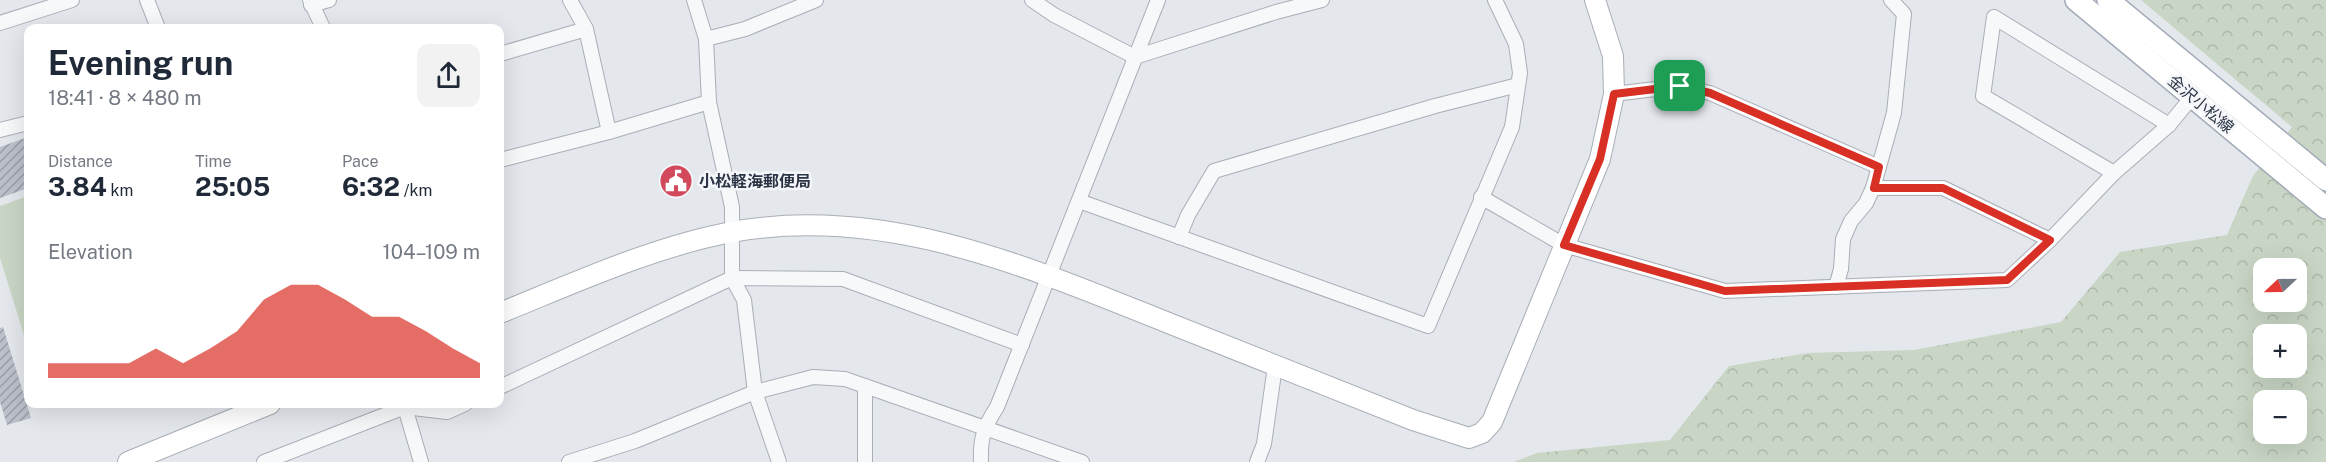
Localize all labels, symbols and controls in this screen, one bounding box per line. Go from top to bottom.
text: Evening run [48,44,233,82]
button: share [417,44,480,107]
pin [1654,60,1705,111]
icon: arrive [1663,69,1696,102]
street label: 金沢小松線 [2164,71,2238,137]
text: 18:41 · 8 × 480 m [48,86,202,110]
text: Distance [48,152,113,171]
text: Time [195,152,231,171]
text: Pace [342,152,379,171]
public building icon: 小松軽海郵便局 [658,163,694,199]
text: 3.84 [48,171,107,202]
text: 25:05 [195,171,270,202]
text: 6:32 [342,171,400,202]
place label: 小松軽海郵便局 [699,172,811,191]
text: km [107,181,133,200]
text: /km [400,181,432,200]
text: Elevation [48,240,133,264]
text: 104–109 m [383,240,480,264]
north arrow [2253,258,2307,312]
map controls [2253,258,2307,444]
button: + [2253,324,2307,378]
button: − [2253,390,2307,444]

